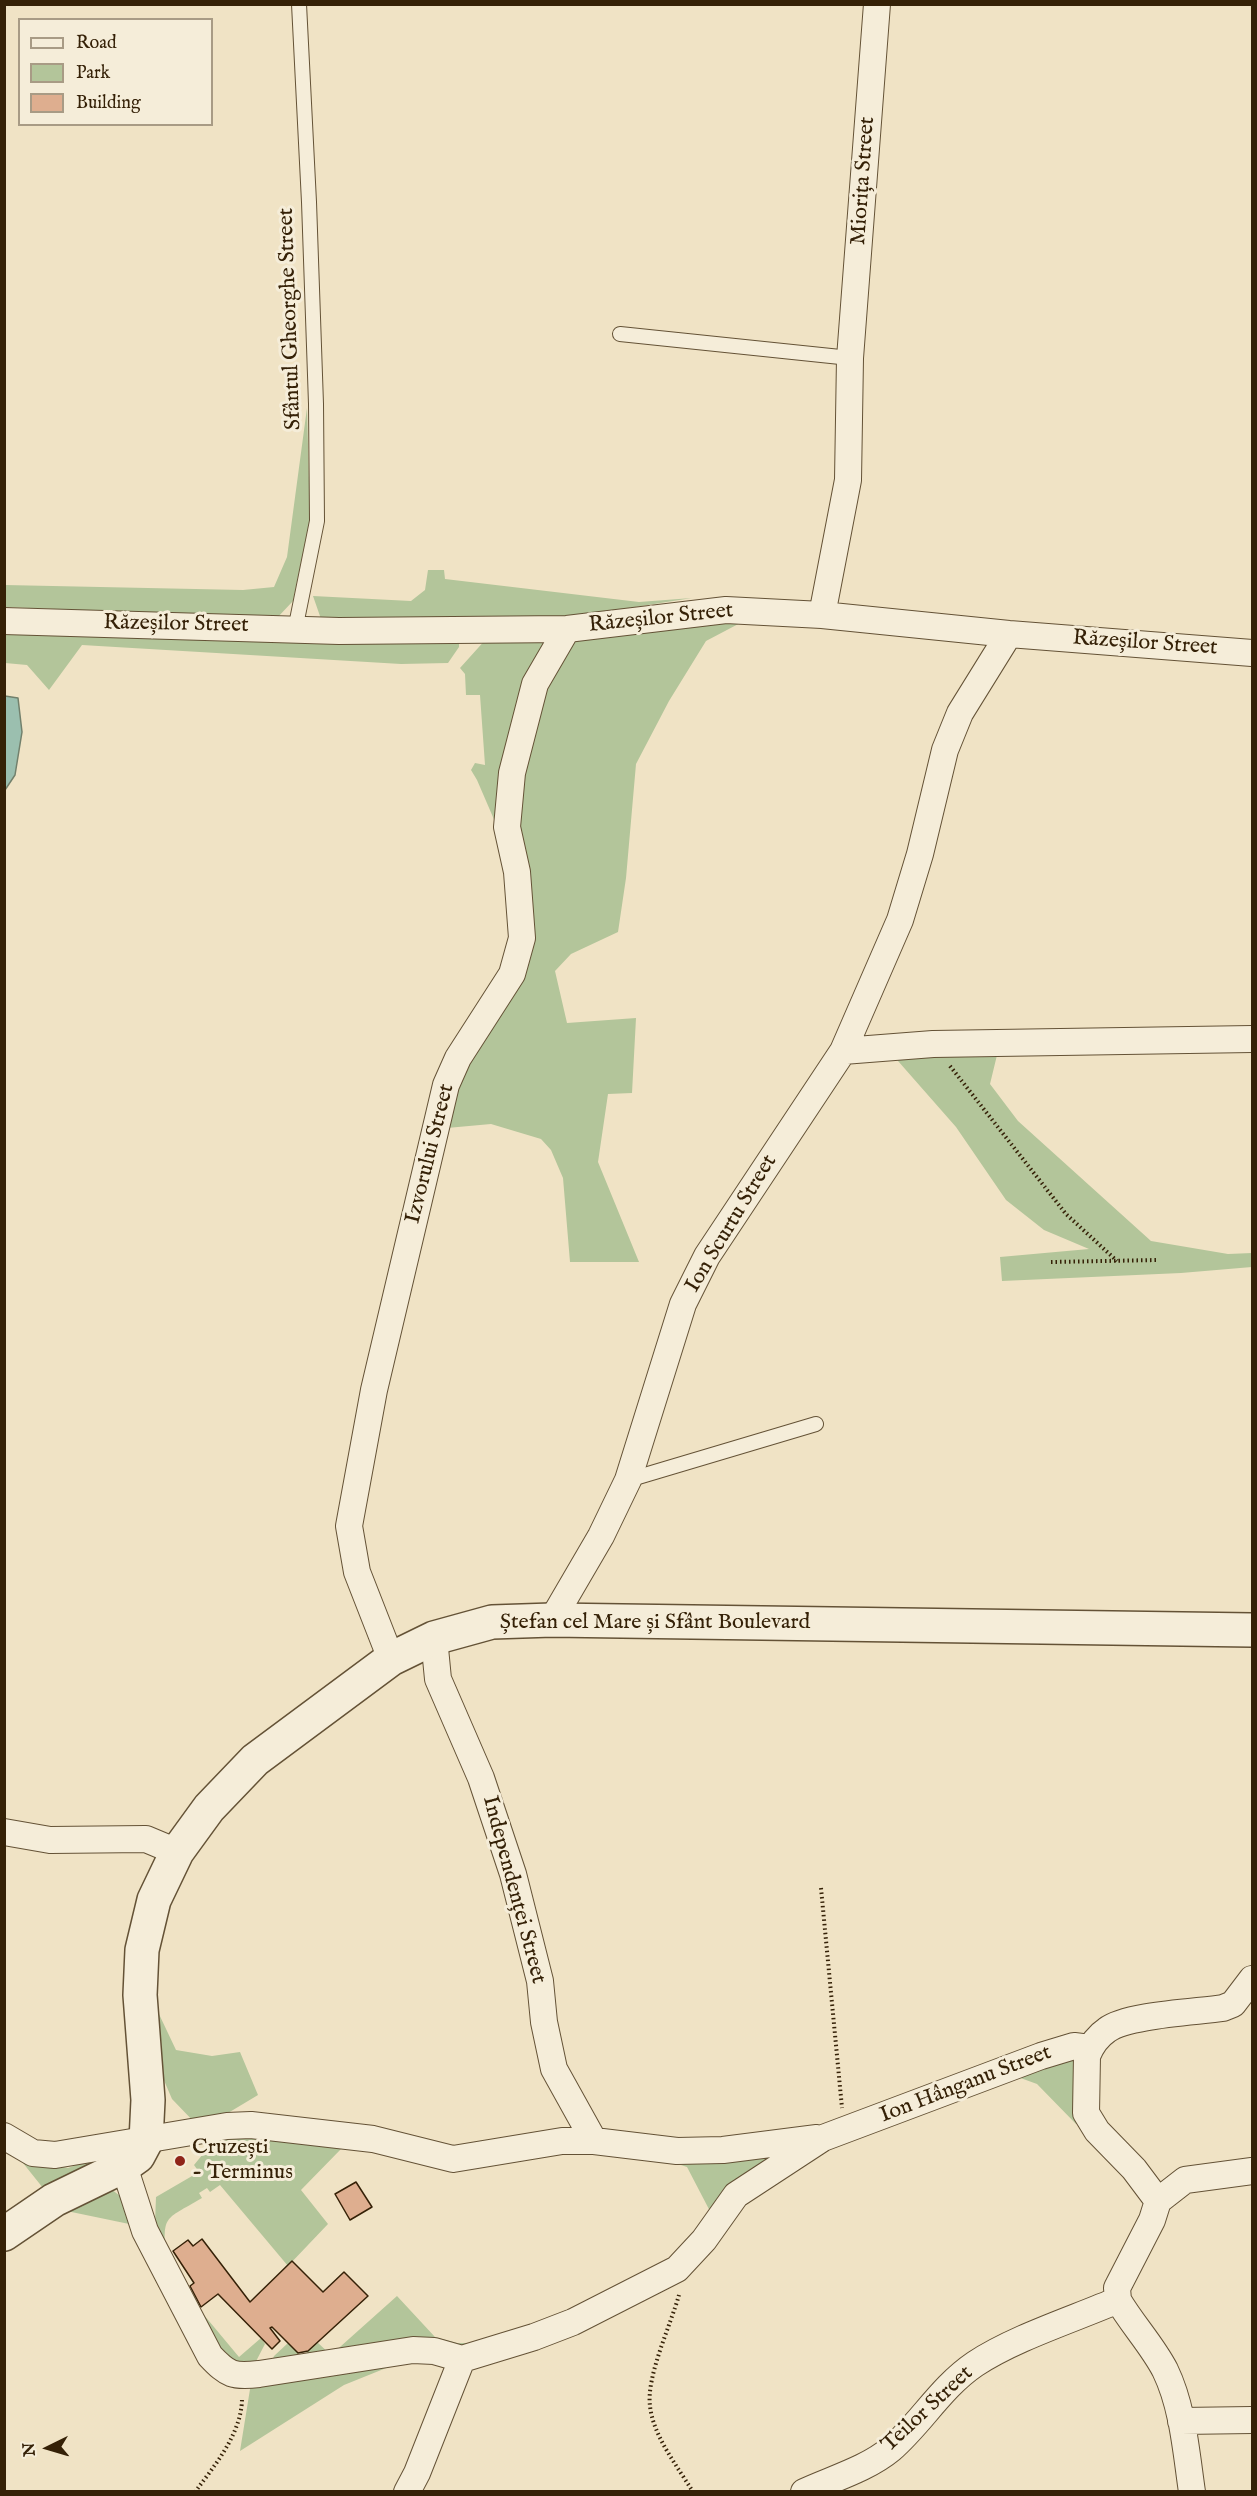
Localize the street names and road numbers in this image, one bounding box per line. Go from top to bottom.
street label: Miorița Street [846,116,882,246]
street label: Sfântul Gheorghe Street [274,207,308,431]
street label: Răzeșilor Street [587,598,735,640]
street label: Răzeșilor Street [103,611,249,639]
street label: Răzeșilor Street [1072,626,1218,662]
street label: Izvorului Street [401,1081,461,1227]
street label: Ion Scurtu Street [680,1150,784,1298]
street label: Ștefan cel Mare și Sfânt Boulevard [500,1610,810,1636]
street label: Independenței Street [475,1793,551,1987]
street label: Ion Hânganu Street [877,2040,1055,2130]
street label: Teilor Street [877,2361,979,2459]

